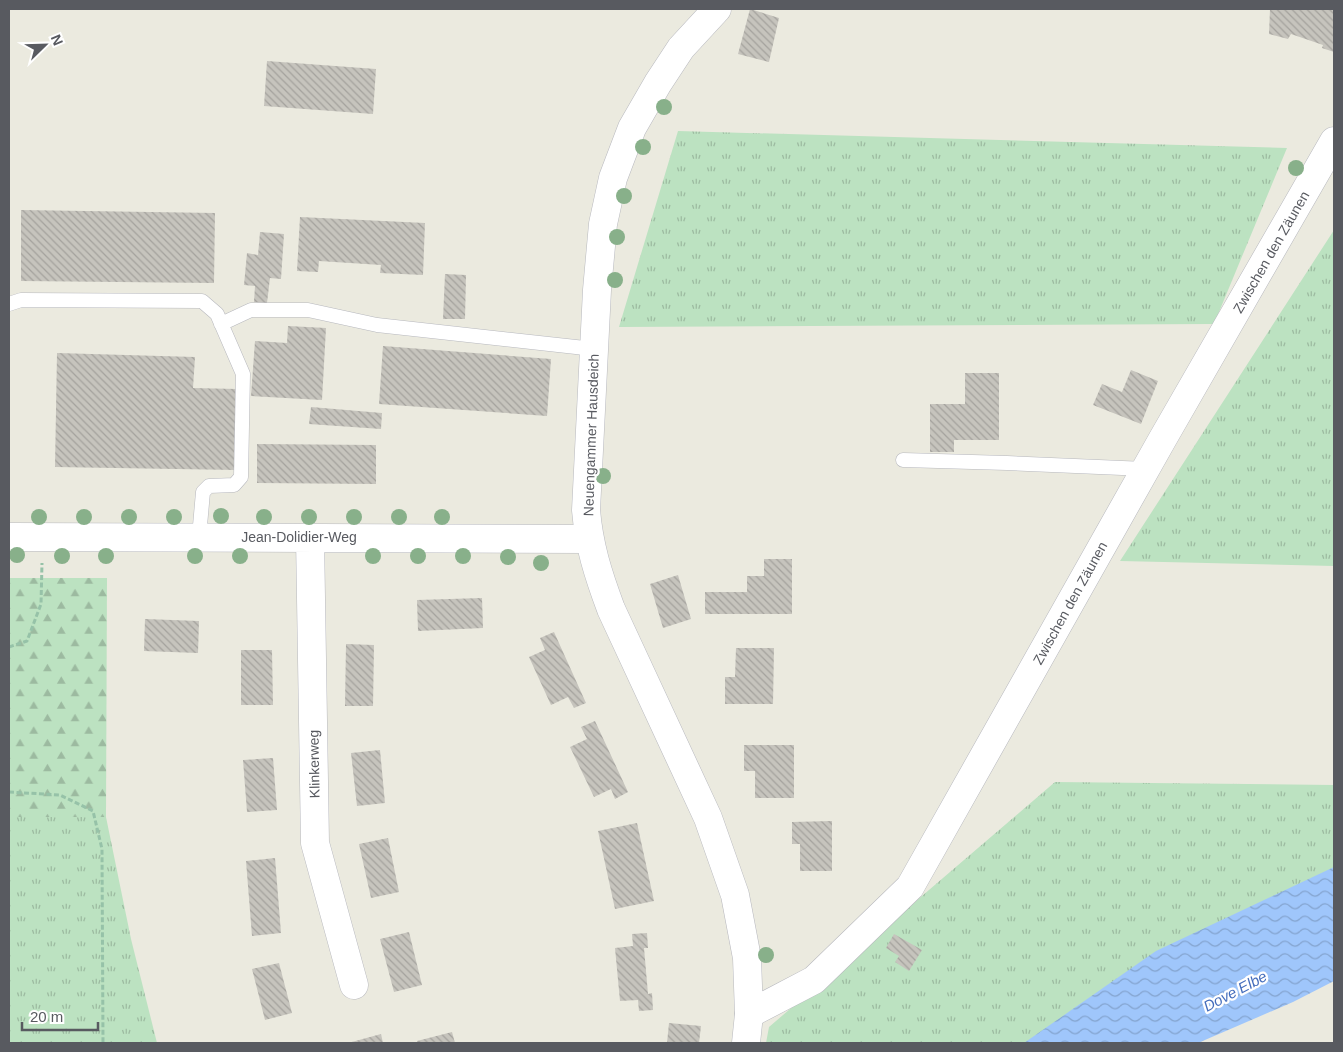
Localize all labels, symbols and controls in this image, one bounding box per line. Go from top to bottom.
north arrow [20,20,70,70]
text: N [48,32,66,48]
street label: Zwischen den Zäunen [1230,188,1312,316]
street label: Neuengammer Hausdeich [580,353,602,517]
street label: Jean-Dolidier-Weg [241,529,357,545]
street label: Zwischen den Zäunen [1030,539,1110,667]
street label: Klinkerweg [305,730,323,798]
water label: Dove Elbe [1200,967,1270,1015]
scale bar [22,1000,99,1032]
text: 20 m [30,1008,63,1025]

